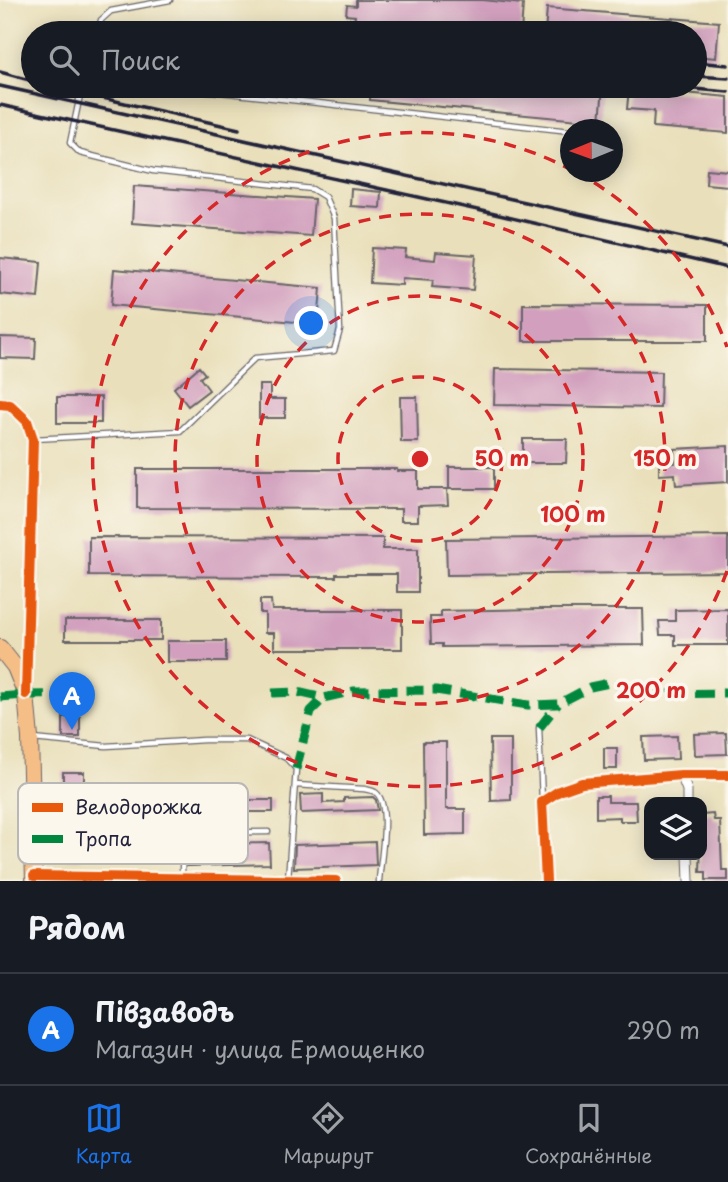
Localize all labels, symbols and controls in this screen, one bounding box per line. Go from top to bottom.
search box [21,21,707,98]
text: Поиск [101,40,180,79]
icon: search [45,41,83,79]
north arrow [560,119,623,182]
your location [294,306,328,340]
text: 50 m [475,441,529,473]
text: 150 m [633,441,697,473]
centre of rings [408,447,432,471]
text: 100 m [540,497,606,529]
pin: A [49,672,95,730]
text: 200 m [616,673,686,705]
legend [18,783,248,864]
text: Велодорожка [75,792,202,820]
map controls [644,797,707,860]
button: layers [644,797,707,860]
text: Тропа [75,824,132,852]
text: Рядом [28,904,126,949]
text: Пiвзаводъ [95,992,234,1031]
text: A [42,1012,60,1047]
text: 290 m [627,1012,700,1047]
text: Магазин · улица Ермощенко [95,1031,425,1066]
tab: Карта [76,1099,132,1169]
tab: Маршрут [283,1099,373,1169]
tab: Сохранённые [525,1099,652,1169]

